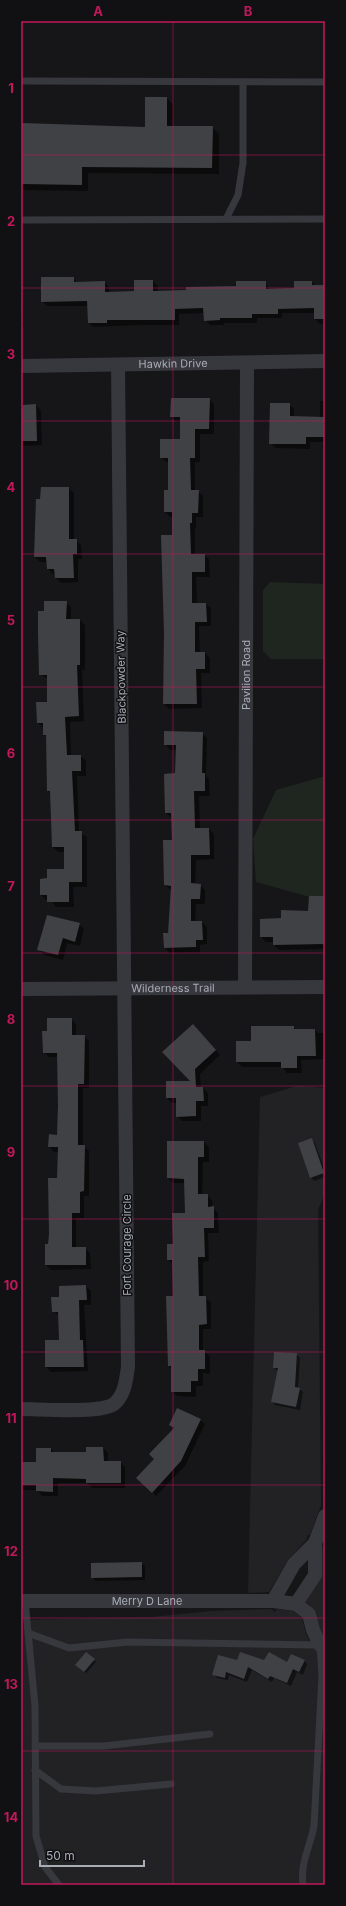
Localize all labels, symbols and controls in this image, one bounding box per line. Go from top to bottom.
text: A [93,3,103,19]
text: B [244,3,253,19]
text: 1 [8,80,14,96]
text: 2 [7,213,15,229]
text: 3 [7,346,15,362]
street label: Hawkin Drive [138,356,208,371]
text: 4 [7,479,16,495]
text: 5 [7,612,15,628]
street label: Blackpowder Way [113,630,129,724]
street label: Pavilion Road [239,640,253,710]
text: 6 [7,745,15,761]
text: 7 [7,878,15,894]
street label: Wilderness Trail [131,981,215,995]
text: 8 [7,1011,15,1027]
text: 9 [7,1144,15,1160]
street label: Fort Courage Circle [120,1194,134,1296]
text: 10 [4,1277,18,1293]
text: 11 [5,1410,17,1426]
text: 12 [4,1543,18,1559]
street label: Merry D Lane [112,1594,182,1608]
text: 13 [4,1676,18,1692]
text: 14 [4,1809,18,1825]
scale bar [40,1842,144,1868]
text: 50 m [46,1848,75,1863]

